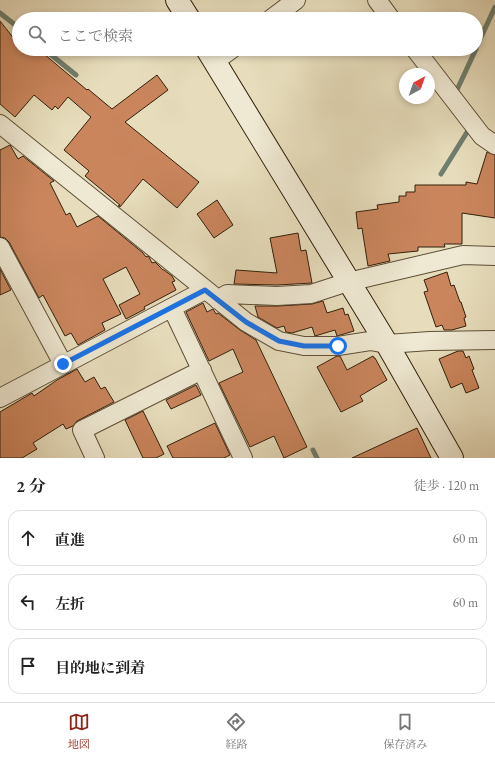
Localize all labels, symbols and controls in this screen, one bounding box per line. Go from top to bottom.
search box [12,12,483,56]
icon: search [26,23,48,45]
text: ここで検索 [58,26,133,45]
north arrow [399,68,435,104]
route start [329,337,347,355]
route end [54,355,72,373]
text: 2 分 [16,475,46,497]
text: 徒歩 · 120 m [414,477,479,494]
icon: ahead [17,527,39,549]
text: 直進 [55,530,85,549]
text: 60 m [453,530,478,547]
icon: left [17,591,39,613]
text: 左折 [55,594,85,613]
text: 60 m [453,594,478,611]
icon: arrive [17,655,39,677]
text: 目的地に到着 [55,658,145,677]
tab: 地図 [68,711,90,751]
tab: 経路 [225,711,247,751]
tab: 保存済み [383,711,427,751]

